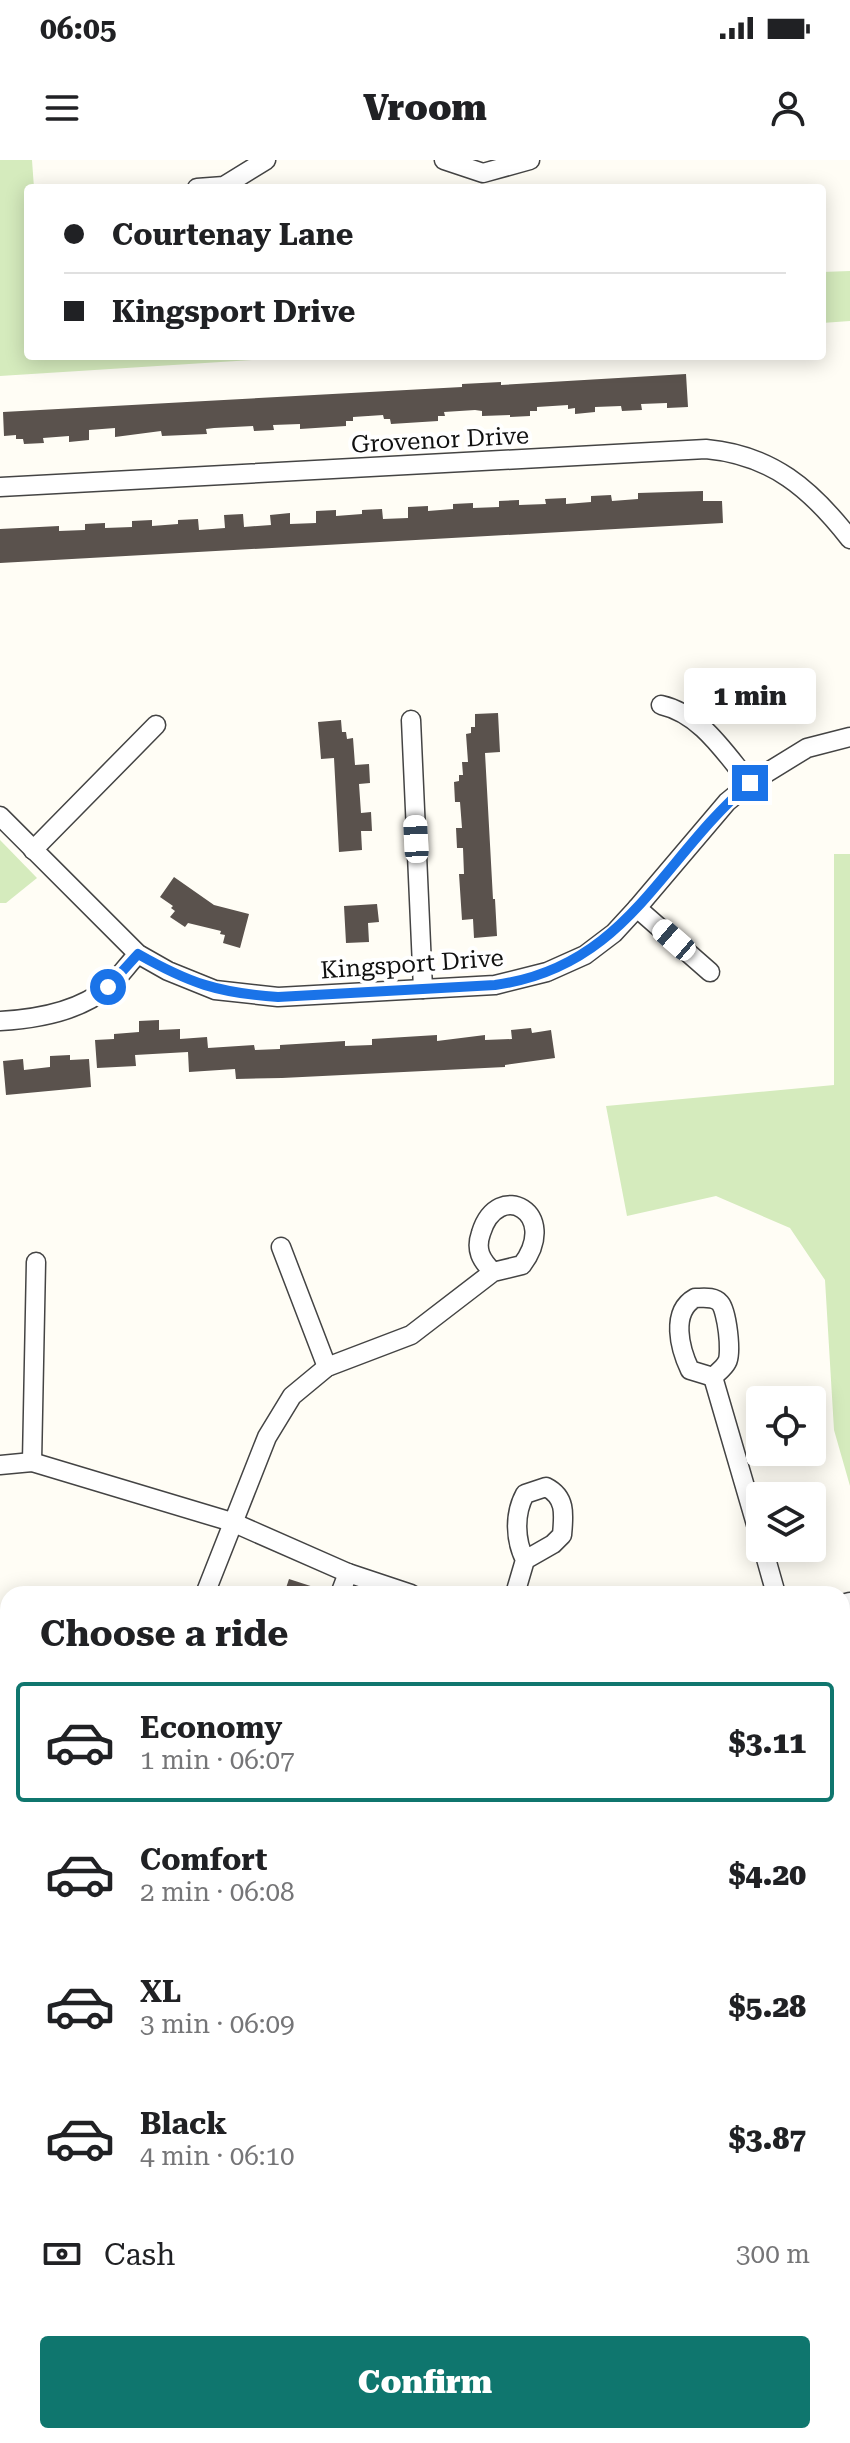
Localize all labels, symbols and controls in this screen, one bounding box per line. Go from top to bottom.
text: 06:05 [40,11,117,46]
icon: menu [40,86,84,130]
icon: person [766,86,810,130]
text: Vroom [363,87,487,129]
text: Courtenay Lane [112,217,353,252]
text: Kingsport Drive [112,294,355,329]
street label: Grovenor Drive [350,421,530,459]
callout: 1 min [684,667,816,723]
text: 1 min [713,681,787,711]
route end [732,765,768,801]
car [403,814,429,864]
car [648,915,700,965]
street label: Kingsport Drive [319,944,505,984]
route start [90,969,126,1005]
map controls [746,1386,826,1562]
button: locate [746,1386,826,1466]
button: layers [746,1482,826,1562]
text: Choose a ride [40,1613,288,1655]
icon: car [44,1706,116,1778]
text: Economy [140,1710,282,1745]
text: $3.11 [729,1725,806,1760]
text: 1 min · 06:07 [140,1745,295,1775]
icon: car [44,1838,116,1910]
text: Comfort [140,1842,267,1877]
text: $4.20 [729,1857,806,1892]
text: 2 min · 06:08 [140,1877,295,1907]
icon: car [44,1970,116,2042]
text: XL [140,1974,181,2009]
text: $5.28 [729,1989,806,2024]
text: 3 min · 06:09 [140,2009,295,2039]
icon: car [44,2102,116,2174]
text: Black [140,2106,227,2141]
text: $3.87 [729,2121,806,2156]
text: 4 min · 06:10 [140,2141,295,2171]
icon: cash [40,2232,84,2276]
text: Cash [104,2237,175,2272]
text: 300 m [736,2239,810,2269]
button: Confirm [40,2336,810,2428]

